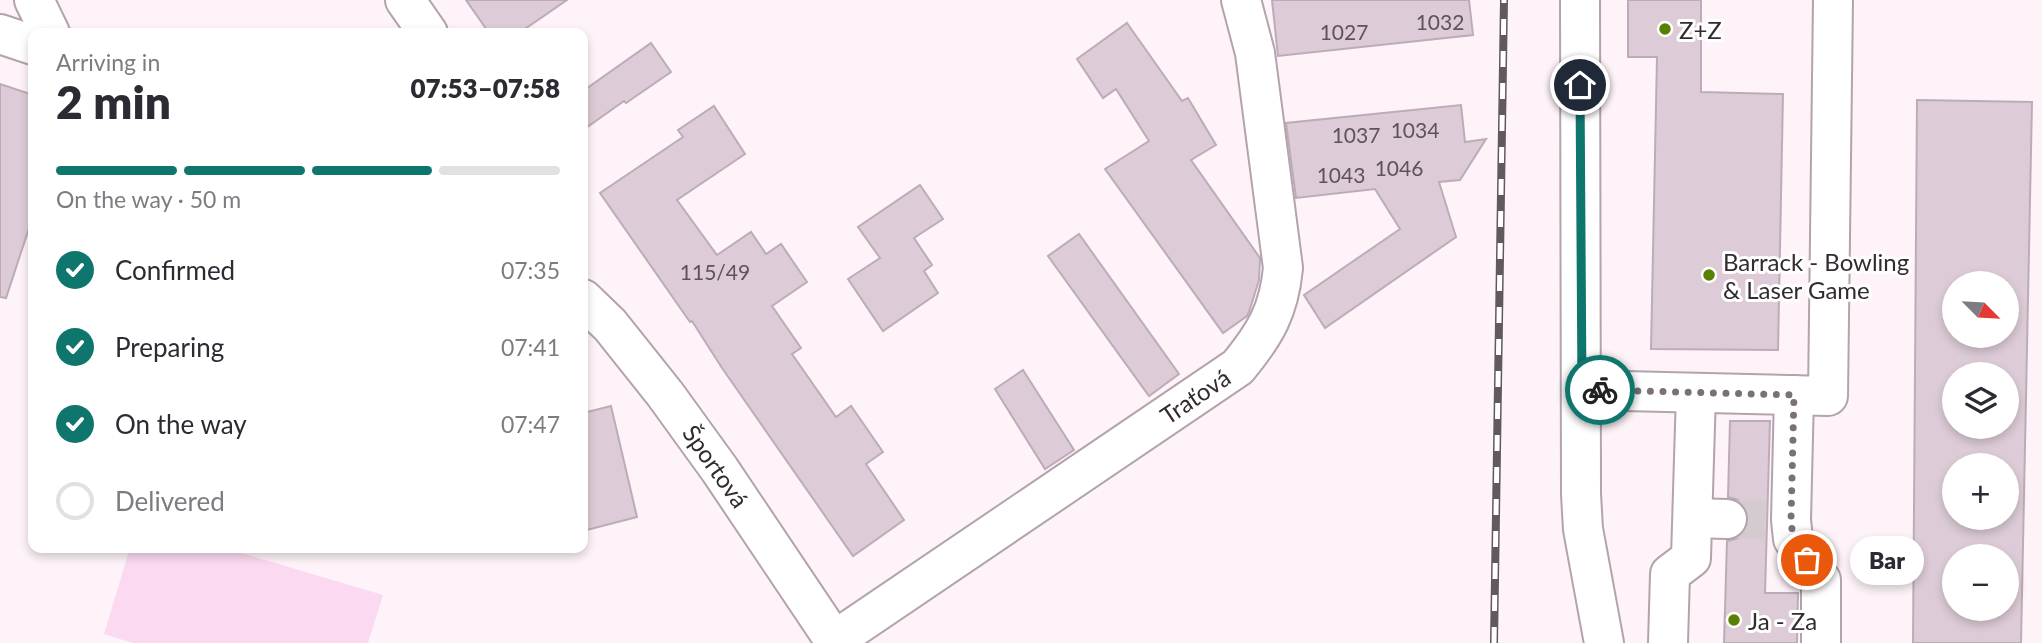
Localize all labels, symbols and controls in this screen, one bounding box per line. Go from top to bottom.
house number: 1032 [1416,9,1464,34]
place label: Z+Z [1679,15,1722,44]
house number: 1027 [1320,19,1368,44]
marker: Z+Z [1657,21,1673,37]
text: Arriving in [56,48,160,76]
pin [1550,55,1610,115]
icon: home [1561,66,1599,104]
text: 07:53–07:58 [410,72,560,104]
text: 2 min [56,74,171,129]
house number: 1034 [1391,117,1439,142]
house number: 1037 [1332,122,1380,147]
house number: 1046 [1375,155,1423,180]
house number: 1043 [1317,162,1365,187]
text: On the way · 50 m [56,185,241,213]
place label: Barrack - Bowling & Laser Game [1723,247,1909,304]
icon: check [56,251,94,289]
text: Confirmed [115,254,235,286]
text: 07:35 [501,256,560,284]
house number: 115/49 [680,259,750,284]
marker: Barrack - Bowling & Laser Game [1701,267,1717,283]
north arrow [1942,271,2020,348]
map controls [1942,271,2019,621]
icon: check [56,328,94,366]
text: Preparing [115,331,224,363]
text: 07:41 [501,333,560,361]
courier [1565,355,1635,425]
street label: Traťová [1155,362,1235,430]
button: layers [1942,362,2019,439]
icon: bike [1581,371,1619,409]
icon: check [56,405,94,443]
text: On the way [115,408,247,440]
text: 07:47 [501,410,560,438]
street label: Športová [677,419,755,513]
button: + [1942,453,2019,530]
text: Delivered [115,485,225,517]
pin [1777,530,1837,590]
callout: Bar [1849,536,1923,584]
icon: bag [1788,541,1826,579]
button: − [1942,544,2019,621]
text: Bar [1869,546,1905,574]
place label: Ja - Za [1748,606,1817,635]
marker: Ja - Za [1726,612,1742,628]

